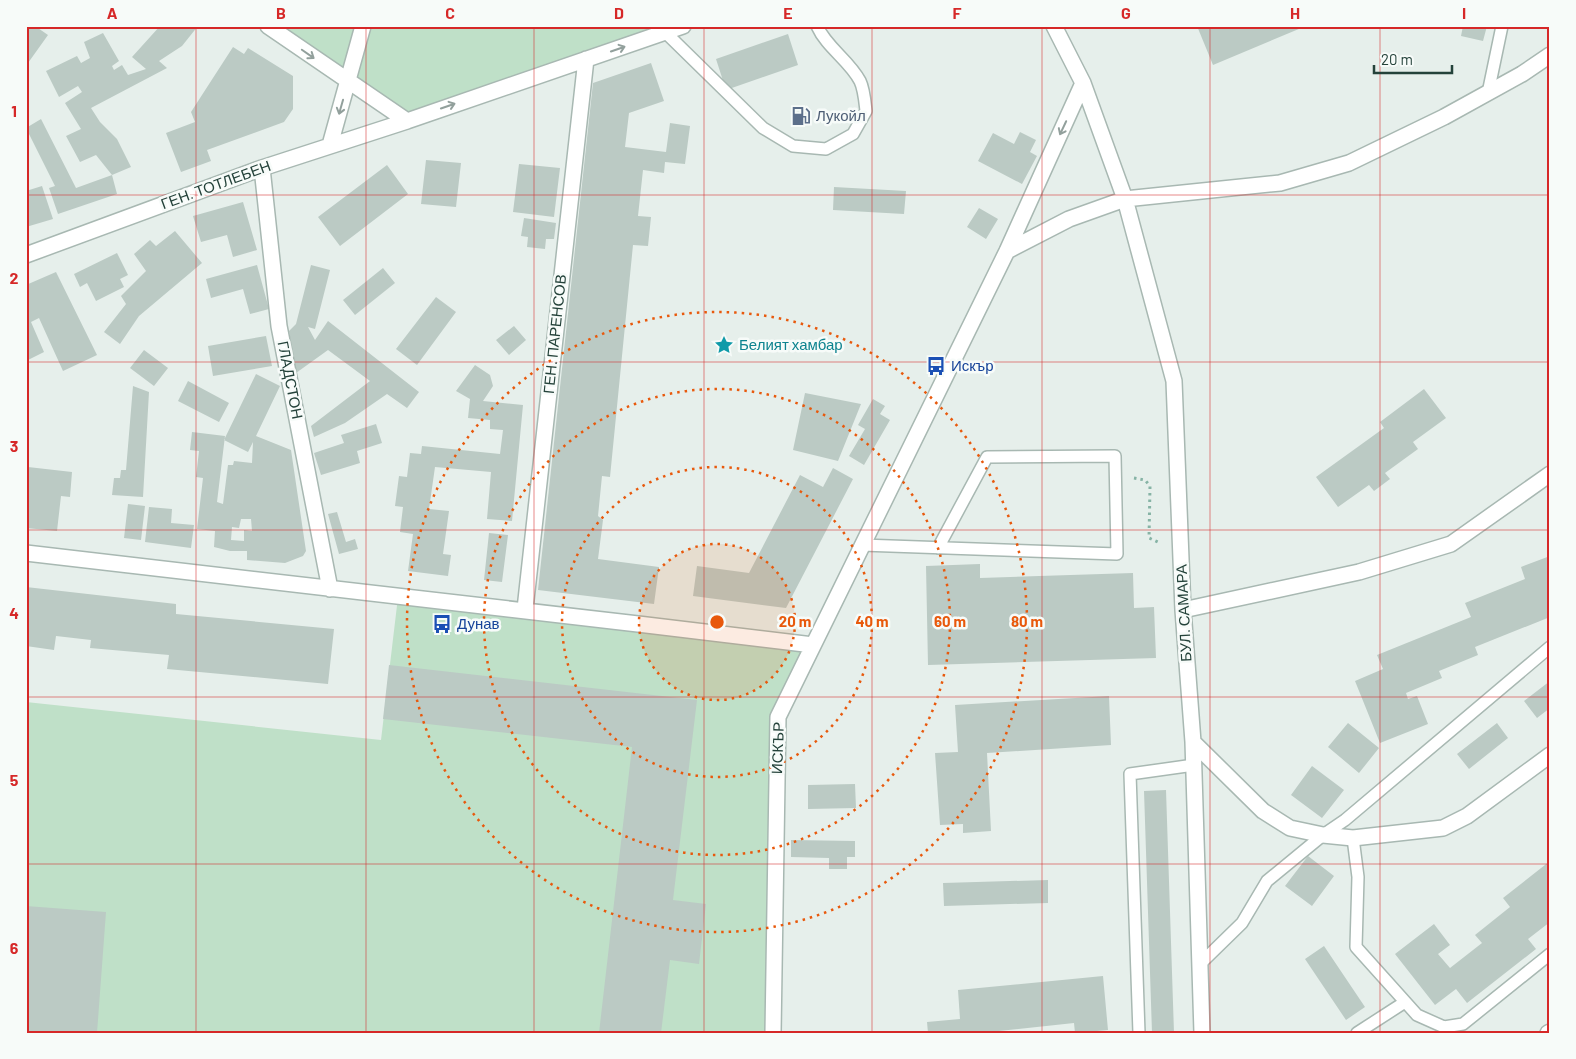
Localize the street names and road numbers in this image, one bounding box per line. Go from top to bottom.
street label: ГЕН. ТОТЛЕБЕН [158,156,273,212]
street label: ГЕН. ПАРЕНСОВ [539,273,569,394]
street label: ГЛАДСТОН [275,339,307,420]
street label: БУЛ. САМАРА [1171,564,1195,662]
street label: ИСКЪР [767,722,787,774]

